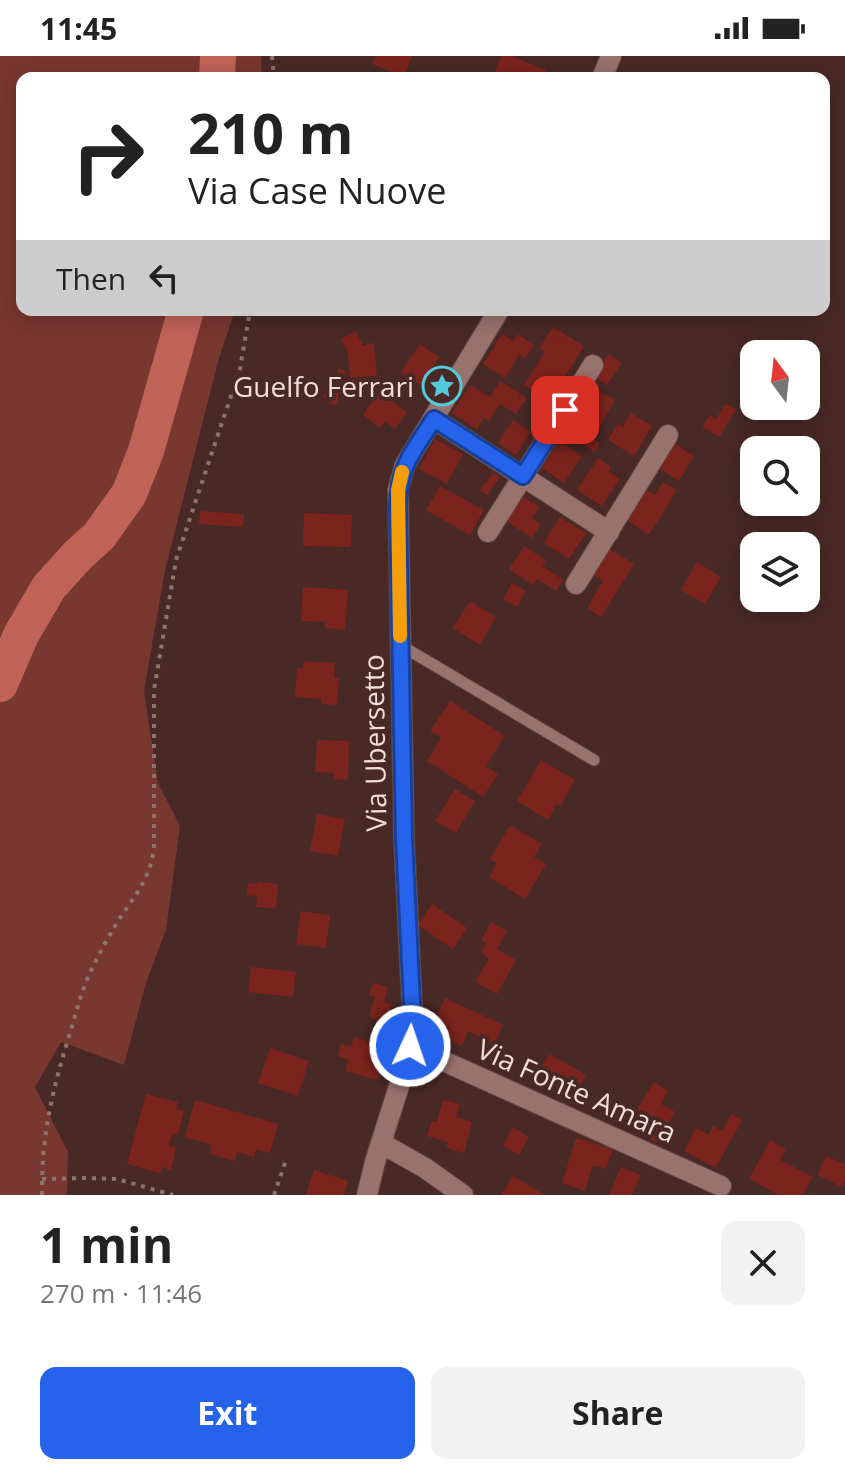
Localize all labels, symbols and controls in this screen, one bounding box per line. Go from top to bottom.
text: 11:45 [40,8,117,49]
text: 210 m [188,94,354,170]
icon: right [56,104,160,208]
text: Via Case Nuove [188,166,446,215]
icon: left [142,256,186,300]
text: Then [56,258,126,299]
north arrow [740,340,820,420]
map controls [740,340,820,612]
place icon: Guelfo Ferrari [421,365,463,407]
place label: Guelfo Ferrari [233,367,414,405]
pin [531,376,599,444]
icon: arrive [543,388,587,432]
button: search [740,436,820,516]
button: layers [740,532,820,612]
street label: Via Ubersetto [353,654,395,832]
position arrow [368,1004,452,1088]
street label: Via Fonte Amara [471,1029,683,1151]
text: 1 min [40,1212,173,1277]
button: close [721,1221,805,1305]
text: 270 m · 11:46 [40,1275,202,1311]
button: Exit [40,1367,415,1459]
button: Share [431,1367,805,1459]

